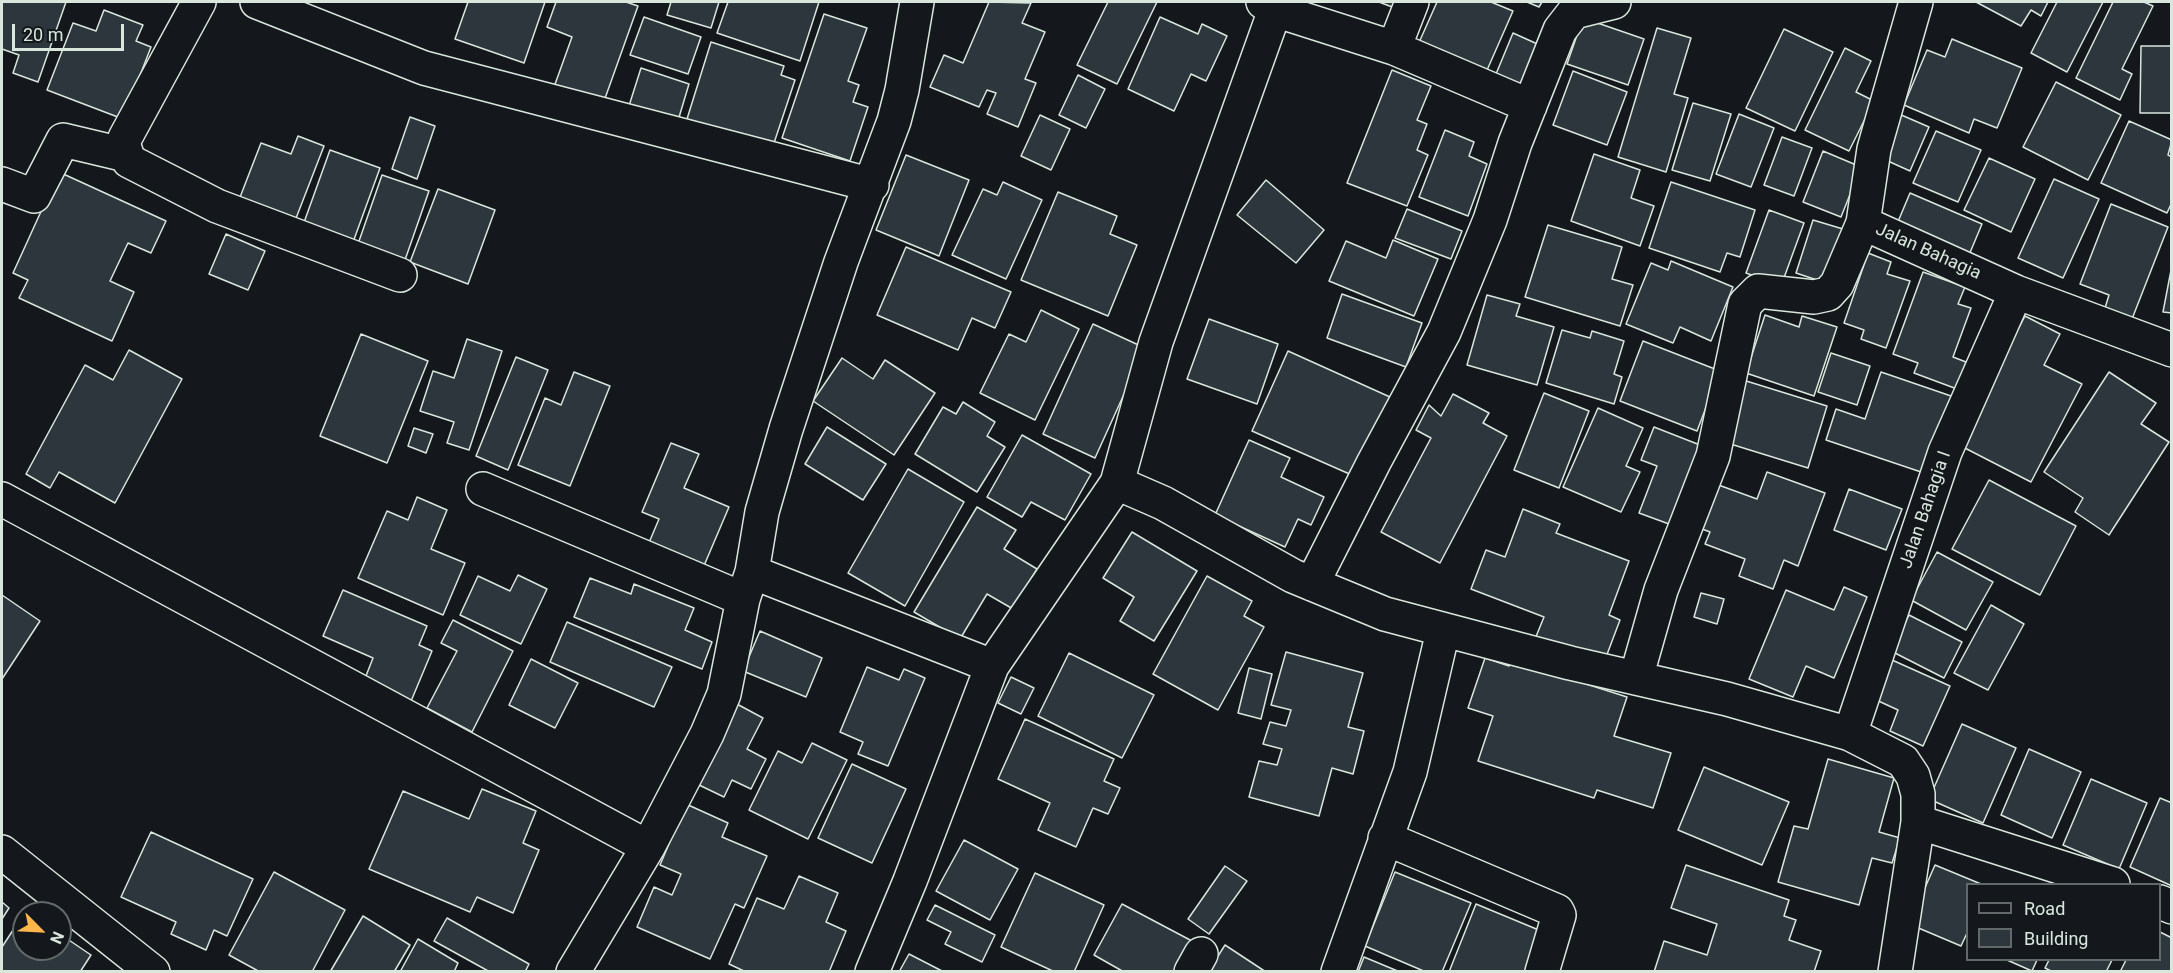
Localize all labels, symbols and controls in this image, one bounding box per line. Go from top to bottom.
scale bar [15,12,128,50]
text: 20 m [23,24,63,45]
street label: Jalan Bahagia [1872,219,1984,285]
street label: Jalan Bahagia I [1896,449,1956,571]
legend [1966,883,2161,961]
text: Road [2024,898,2065,919]
north arrow [12,901,72,961]
text: Building [2024,928,2088,949]
text: N [46,929,68,947]

